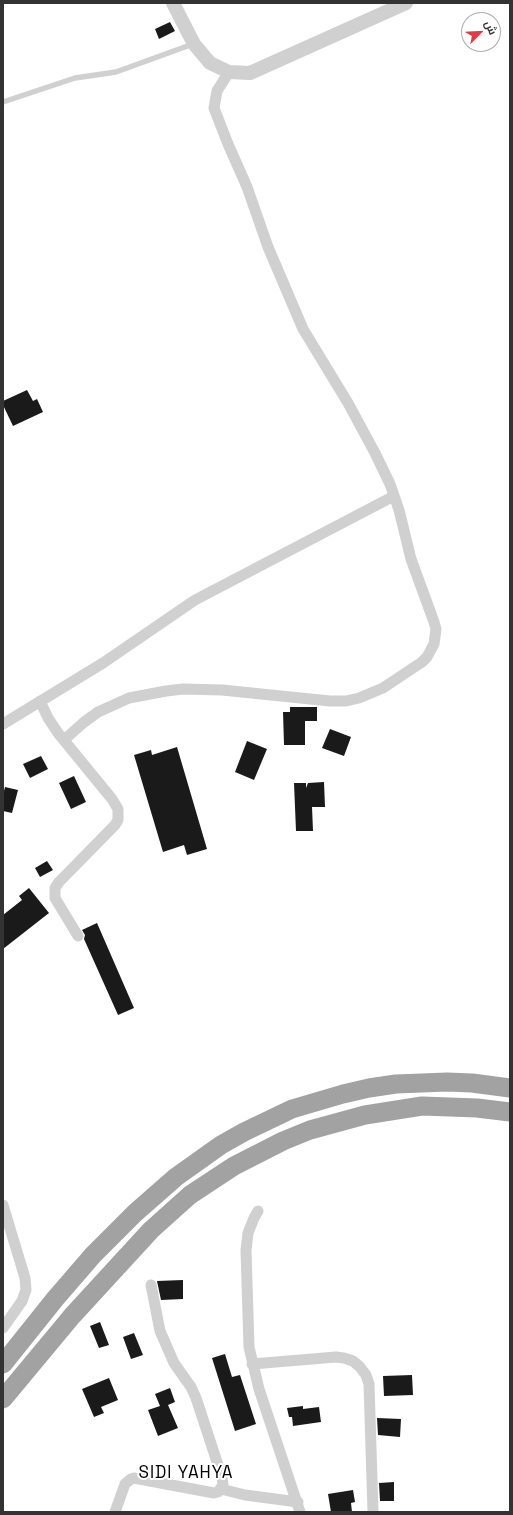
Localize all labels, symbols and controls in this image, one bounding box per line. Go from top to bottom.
north arrow [461,12,501,52]
text: ش [482,18,500,37]
district label: SIDI YAHYA [138,1463,234,1483]

